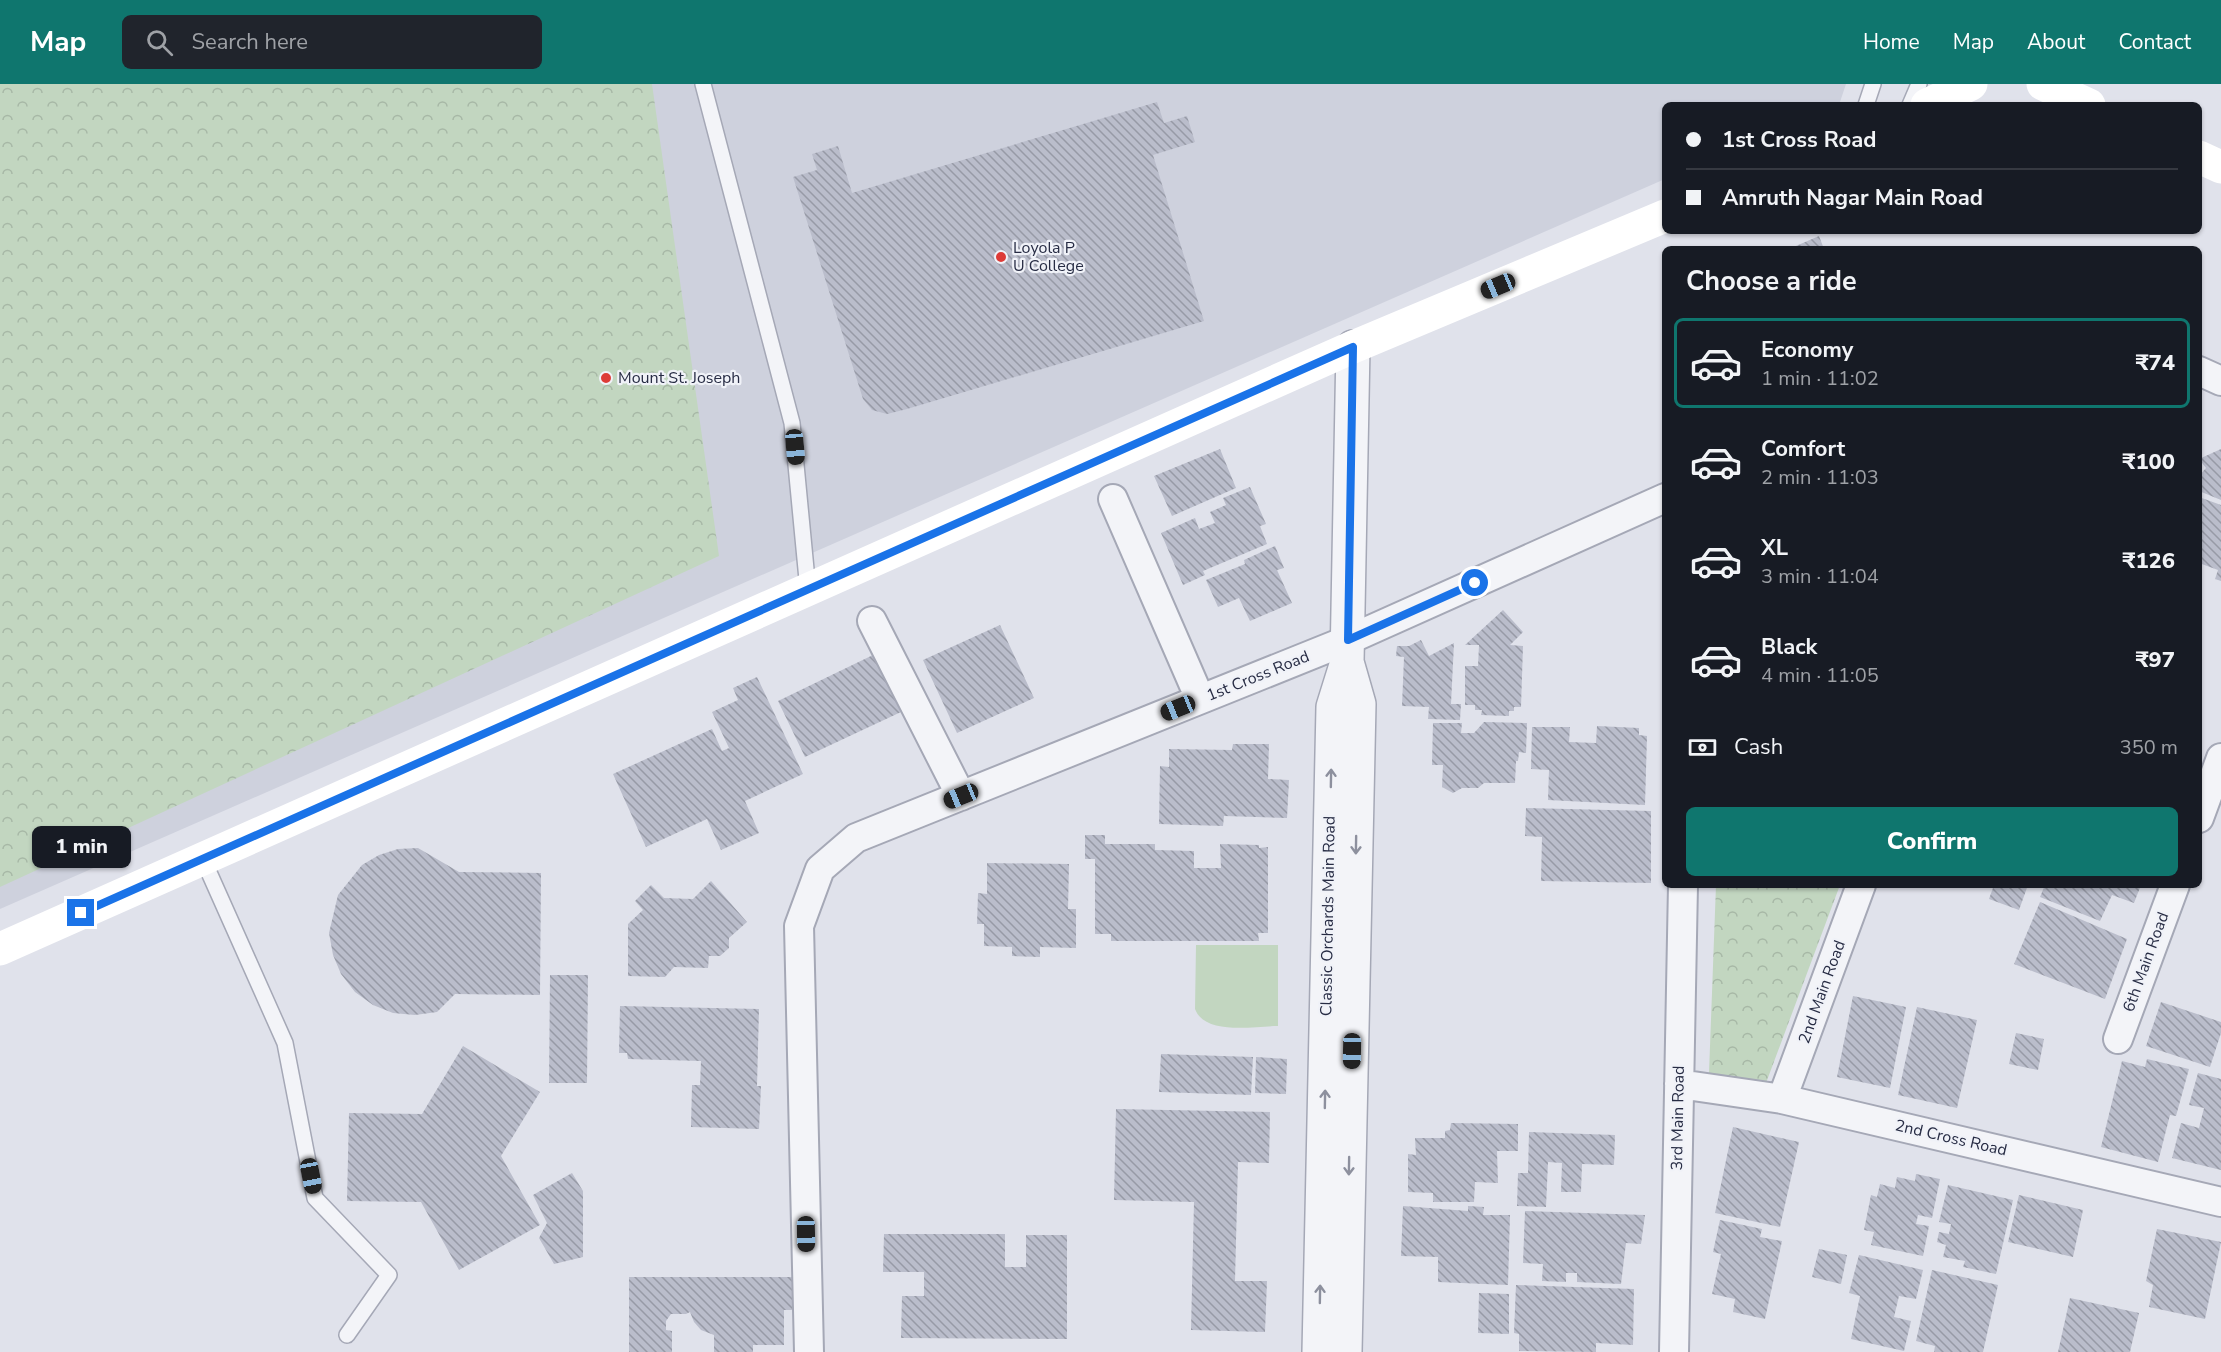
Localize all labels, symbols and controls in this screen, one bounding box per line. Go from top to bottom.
search box [122,15,542,69]
text: Map [30,23,86,61]
icon: search [143,26,176,59]
text: Search here [191,27,308,57]
text: Home [1863,28,1920,56]
text: Map [1953,28,1994,56]
text: About [2027,28,2085,56]
text: Contact [2118,28,2191,56]
text: 1st Cross Road [1722,125,1876,155]
text: Amruth Nagar Main Road [1722,183,1983,213]
place label: Loyola P U College [1013,237,1084,277]
marker: Loyola P U College [994,250,1008,264]
text: Choose a ride [1686,263,1857,300]
car [1478,271,1518,301]
text: Economy [1761,335,1853,365]
icon: car [1689,336,1743,390]
text: ₹74 [2135,348,2175,378]
text: 1 min · 11:02 [1761,365,1879,392]
place label: Mount St. Joseph [618,367,740,389]
marker: Mount St. Joseph [599,371,613,385]
car [784,428,806,466]
text: Comfort [1761,434,1845,464]
icon: car [1689,435,1743,489]
text: ₹100 [2122,447,2175,477]
text: 2 min · 11:03 [1761,464,1879,491]
text: XL [1761,533,1788,563]
icon: car [1689,534,1743,588]
text: ₹126 [2122,546,2175,576]
text: 3 min · 11:04 [1761,563,1879,590]
route start [1461,569,1488,596]
text: Black [1761,632,1817,662]
icon: car [1689,633,1743,687]
street label: 1st Cross Road [1203,645,1313,707]
text: ₹97 [2135,645,2175,675]
text: 4 min · 11:05 [1761,662,1879,689]
car [1158,693,1198,723]
icon: cash [1686,731,1719,764]
text: Cash [1734,732,1783,762]
text: 350 m [2120,734,2178,761]
one-way arrow [1326,768,1337,788]
car [941,781,981,811]
button: Confirm [1686,807,2178,876]
street label: Classic Orchards Main Road [1315,816,1341,1016]
callout: 1 min [32,826,130,868]
text: 1 min [55,833,108,860]
one-way arrow [1350,834,1362,854]
route end [67,899,94,926]
street label: 6th Main Road [2118,909,2174,1015]
street label: 2nd Main Road [1793,937,1851,1047]
car [1343,1033,1361,1069]
street label: 3rd Main Road [1666,1065,1690,1171]
one-way arrow [1319,1089,1330,1109]
street label: 2nd Cross Road [1893,1114,2009,1162]
one-way arrow [1344,1155,1355,1175]
car [299,1157,323,1195]
car [797,1216,815,1252]
one-way arrow [1315,1284,1326,1304]

